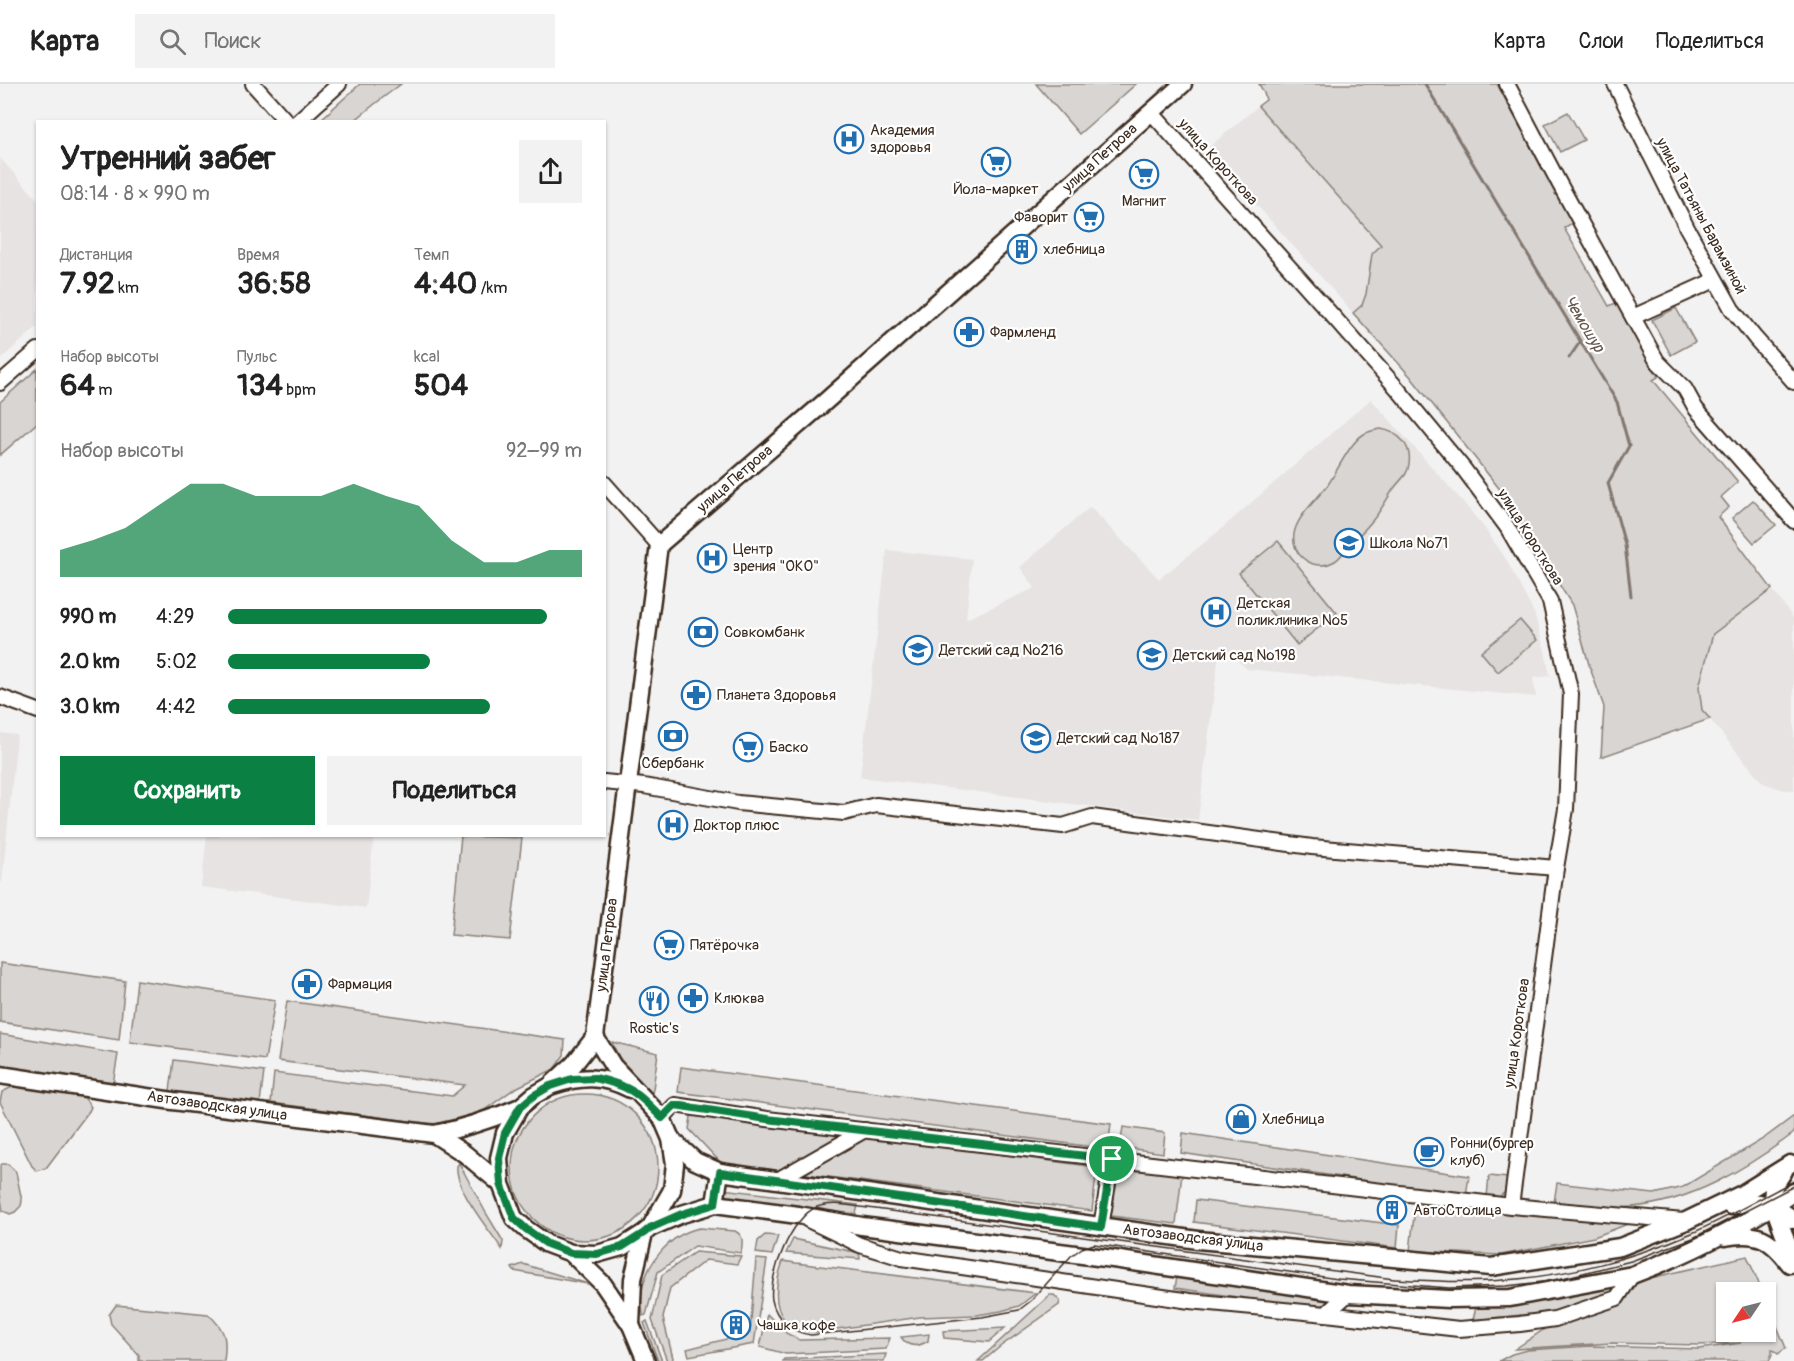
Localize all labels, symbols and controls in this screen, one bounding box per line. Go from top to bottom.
search box [135,14,555,68]
text: Карта [30,24,99,59]
icon: search [156,25,189,58]
text: Поиск [204,27,262,55]
text: Карта [1493,28,1545,55]
text: Слои [1578,28,1623,55]
text: Поделиться [1656,28,1764,55]
street label: улица Короткова [1173,114,1262,209]
street label: улица Петрова [1058,119,1141,197]
place label: Академия здоровья [870,121,934,157]
hospital icon: Академия здоровья [833,123,865,155]
street label: улица Татьяны Барамзиной [1651,134,1750,297]
text: Утренний забег [60,138,276,179]
button: share [519,140,582,203]
supermarket icon: Йола-маркет [980,146,1012,178]
supermarket icon: Магнит [1128,158,1160,190]
place label: Йола-маркет [954,180,1039,199]
text: 08:14 · 8 × 990 m [60,181,210,206]
place label: Магнит [1122,192,1167,211]
supermarket icon: Фаворит [1073,201,1105,233]
place label: Фаворит [1014,208,1068,227]
building icon: хлебница [1006,233,1038,265]
place label: хлебница [1043,240,1105,259]
text: Дистанция [60,245,133,265]
text: Время [237,245,280,265]
text: Темп [414,245,449,265]
text: 7.92 [60,265,115,302]
text: 36:58 [237,265,311,302]
text: 4:40 [414,265,477,302]
text: km [115,278,139,298]
text: /km [477,278,507,298]
water label: Чемошур [1559,292,1609,357]
pharmacy icon: Фармленд [953,316,985,348]
place label: Фармленд [990,323,1056,342]
text: Набор высоты [60,347,159,367]
text: Пульс [237,347,277,367]
text: kcal [414,347,440,367]
text: 64 [60,367,95,404]
text: 134 [237,367,283,404]
text: 504 [414,367,468,404]
text: m [95,380,113,400]
text: bpm [283,380,316,400]
text: Набор высоты [60,438,184,463]
text: 92–99 m [506,438,582,463]
street label: улица Петрова [693,441,777,518]
street label: улица Короткова [1492,484,1567,589]
school or university icon: Школа №71 [1333,527,1365,559]
place label: Школа №71 [1370,534,1448,553]
place label: Центр зрения "ОКО" [733,540,819,576]
hospital icon: Центр зрения "ОКО" [696,542,728,574]
place label: Детская поликлиника №5 [1236,594,1348,630]
hospital icon: Детская поликлиника №5 [1200,596,1232,628]
text: 990 m [60,604,116,629]
text: 4:29 [156,604,194,629]
bank icon: Совкомбанк [687,616,719,648]
place label: Совкомбанк [724,623,805,642]
school or university icon: Детский сад №216 [902,634,934,666]
school or university icon: Детский сад №198 [1136,639,1168,671]
place label: Детский сад №216 [938,641,1063,660]
place label: Детский сад №198 [1172,646,1296,665]
text: 2.0 km [60,649,120,674]
text: 5:02 [156,649,197,674]
pharmacy icon: Планета Здоровья [680,679,712,711]
place label: Планета Здоровья [717,686,836,705]
text: 3.0 km [60,694,120,719]
text: 4:42 [156,694,196,719]
bank icon: Сбербанк [657,720,689,752]
school or university icon: Детский сад №187 [1020,722,1052,754]
place label: Детский сад №187 [1056,729,1180,748]
supermarket icon: Баско [732,731,764,763]
place label: Баско [769,738,808,757]
place label: Сбербанк [641,754,705,773]
button: Сохранить [60,756,315,825]
button: Поделиться [327,756,582,825]
hospital icon: Доктор плюс [657,809,689,841]
place label: Доктор плюс [693,816,780,835]
street label: улица Петрова [592,897,622,994]
supermarket icon: Пятёрочка [653,929,685,961]
place label: Пятёрочка [690,936,759,955]
pharmacy icon: Фармация [291,968,323,1000]
place label: Фармация [328,975,392,994]
street label: улица Короткова [1500,977,1534,1090]
pharmacy icon: Клюква [677,982,709,1014]
restaurant icon: Rostic's [638,985,670,1017]
place label: Клюква [714,989,764,1008]
place label: Rostic's [629,1019,679,1038]
street label: Автозаводская улица [146,1087,288,1125]
shop icon: Хлебница [1225,1103,1257,1135]
place label: Хлебница [1262,1110,1325,1129]
pin [1086,1133,1137,1184]
place label: Ронни(бургер клуб) [1450,1134,1534,1170]
cafe icon: Ронни(бургер клуб) [1413,1136,1445,1168]
icon: arrive [1095,1142,1128,1175]
building icon: АвтоСтолица [1376,1194,1408,1226]
place label: АвтоСтолица [1413,1201,1501,1220]
street label: Автозаводская улица [1122,1220,1264,1256]
north arrow [1716,1282,1776,1342]
map controls [1716,1282,1776,1342]
building icon: Чашка кофе [720,1309,752,1341]
place label: Чашка кофе [757,1316,836,1335]

